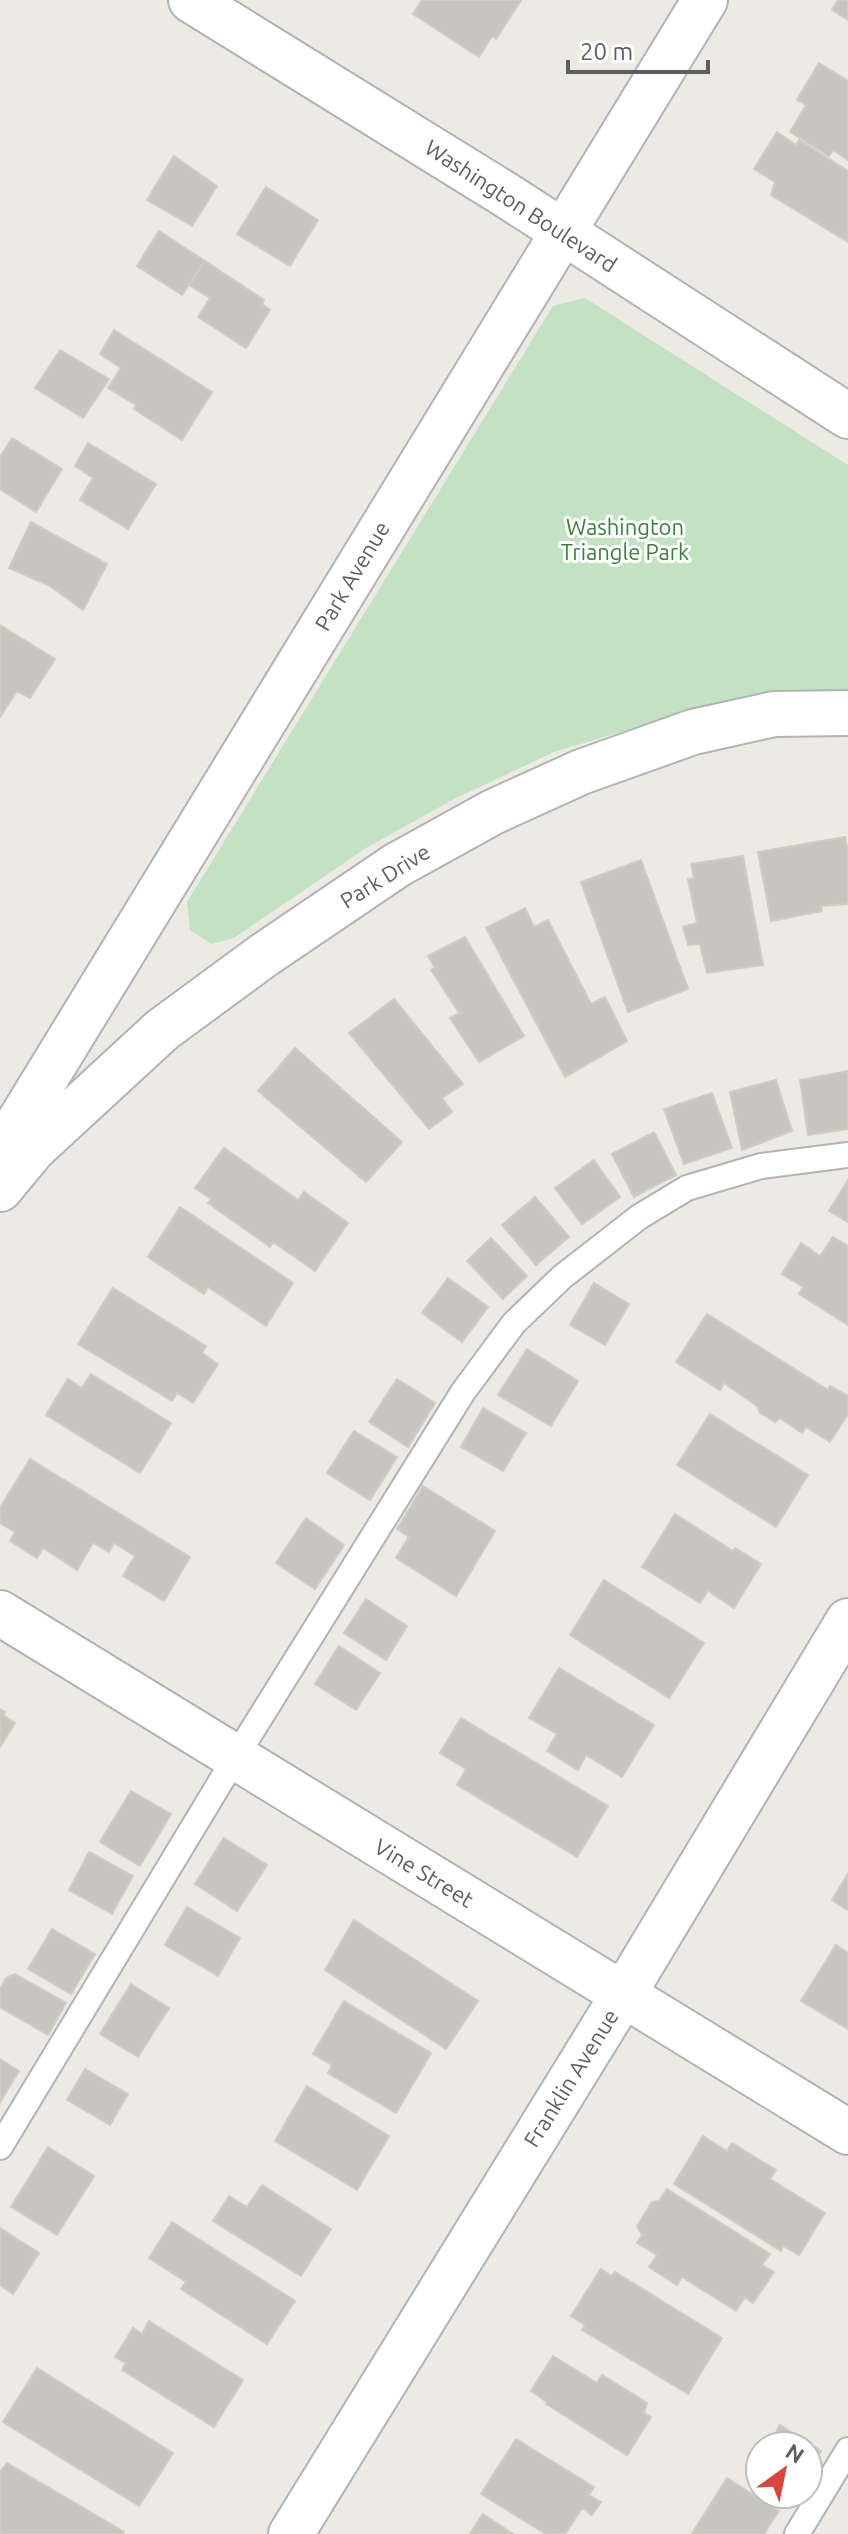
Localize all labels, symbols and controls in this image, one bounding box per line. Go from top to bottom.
scale bar [568,24,708,74]
text: 20 m [580,38,633,65]
street label: Washington Boulevard [421,134,622,277]
park label: Washington Triangle Park [561,514,689,564]
street label: Park Avenue [309,517,394,635]
street label: Park Drive [335,838,434,913]
street label: Vine Street [370,1833,479,1912]
street label: Franklin Avenue [518,2004,623,2151]
north arrow [744,2430,824,2510]
text: N [781,2438,809,2468]

